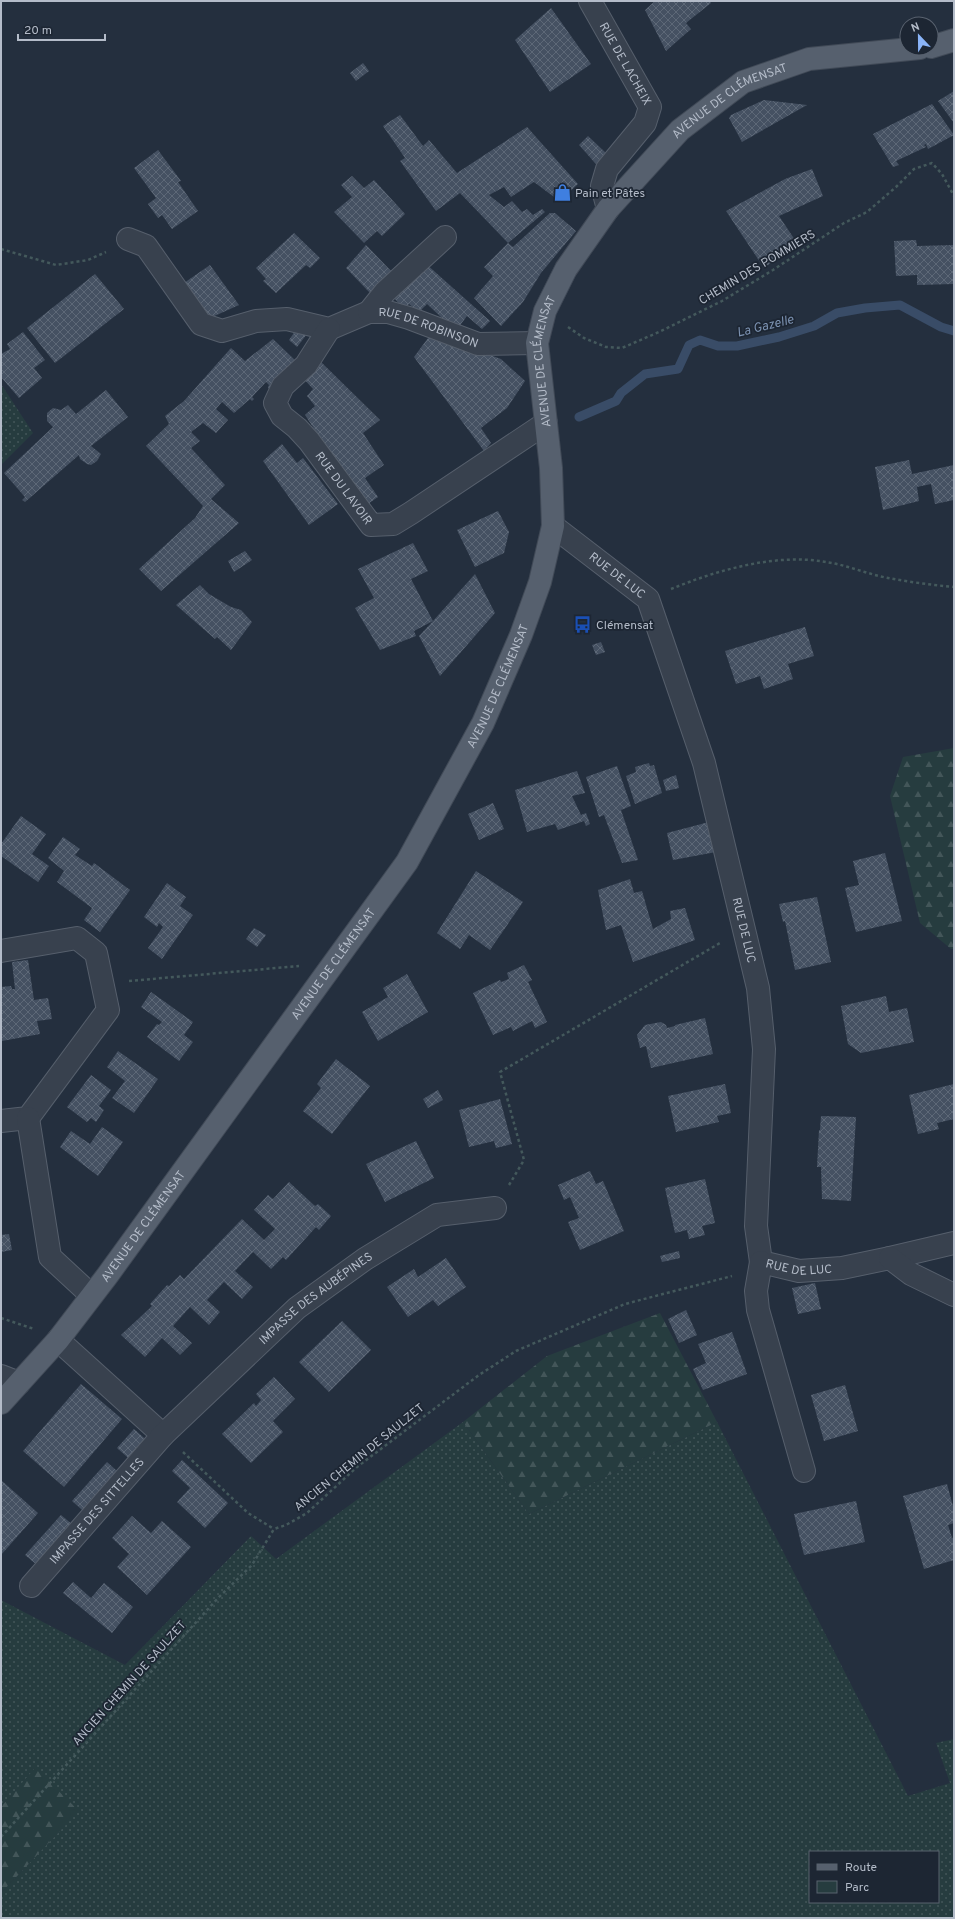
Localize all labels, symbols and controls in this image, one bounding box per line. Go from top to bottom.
scale bar [18,16,105,42]
north arrow [899,16,939,56]
street label: RUE DE LACHEIX [595,20,654,108]
text: N [909,20,922,36]
text: 20 m [24,23,52,39]
street label: AVENUE DE CLÉMENSAT [669,60,789,143]
shop icon: Pain et Pâtes [552,183,572,203]
place label: Pain et Pâtes [575,186,645,202]
street label: CHEMIN DES POMMIERS [696,227,819,309]
street label: AVENUE DE CLÉMENSAT [530,293,560,428]
street label: RUE DE ROBINSON [378,305,480,352]
water label: La Gazelle [735,312,796,342]
street label: RUE DU LAVOIR [311,449,375,529]
street label: RUE DE LUC [585,549,648,603]
bus stop icon: Clémensat [573,615,593,635]
place label: Clémensat [596,618,653,634]
street label: AVENUE DE CLÉMENSAT [464,622,533,751]
street label: RUE DE LUC [728,896,759,965]
street label: AVENUE DE CLÉMENSAT [288,905,380,1023]
street label: AVENUE DE CLÉMENSAT [98,1168,190,1286]
street label: IMPASSE DES AUBÉPINES [256,1249,376,1349]
street label: RUE DE LUC [764,1256,833,1280]
street label: ANCIEN CHEMIN DE SAULZET [291,1400,428,1515]
street label: IMPASSE DES SITTELLES [47,1455,148,1568]
street label: ANCIEN CHEMIN DE SAULZET [69,1618,190,1750]
legend [809,1851,939,1903]
text: Route [845,1860,877,1876]
text: Parc [845,1880,869,1896]

